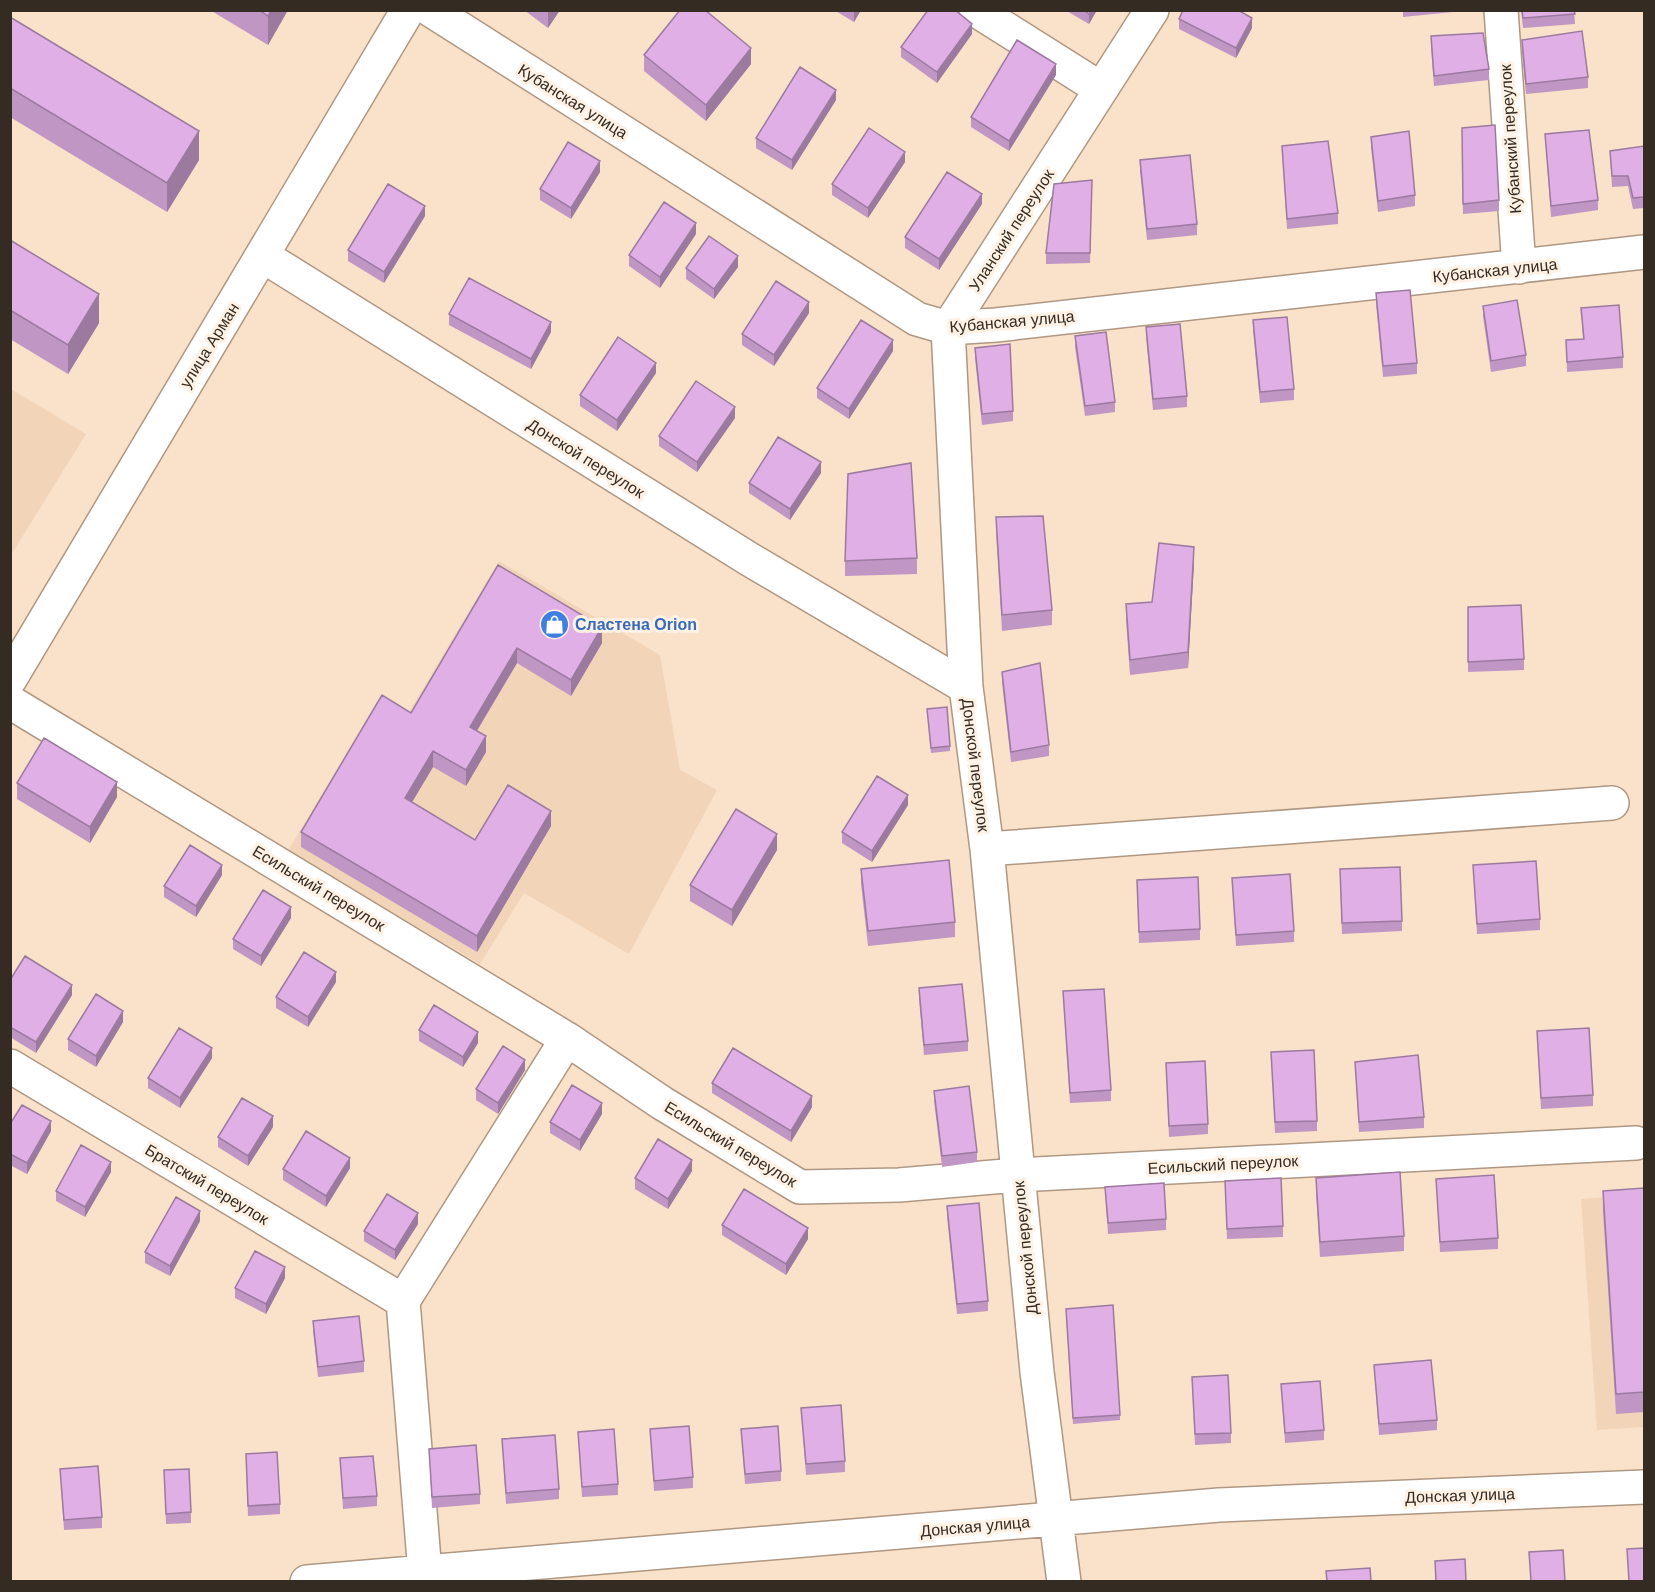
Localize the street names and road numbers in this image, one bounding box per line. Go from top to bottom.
street label: Кубанская улица [515,61,630,142]
street label: Кубанский переулок [1497,63,1524,214]
street label: Уланский переулок [966,165,1058,294]
street label: Кубанская улица [1432,255,1558,286]
street label: улица Арман [177,300,242,391]
street label: Кубанская улица [949,308,1075,335]
street label: Донской переулок [524,416,648,502]
street label: Донской переулок [959,697,992,834]
street label: Есильский переулок [250,842,389,935]
street label: Есильский переулок [662,1098,801,1191]
street label: Братский переулок [142,1141,272,1228]
street label: Есильский переулок [1147,1152,1300,1177]
street label: Донской переулок [1010,1179,1041,1316]
street label: Донская улица [1405,1485,1515,1506]
street label: Донская улица [919,1513,1031,1540]

